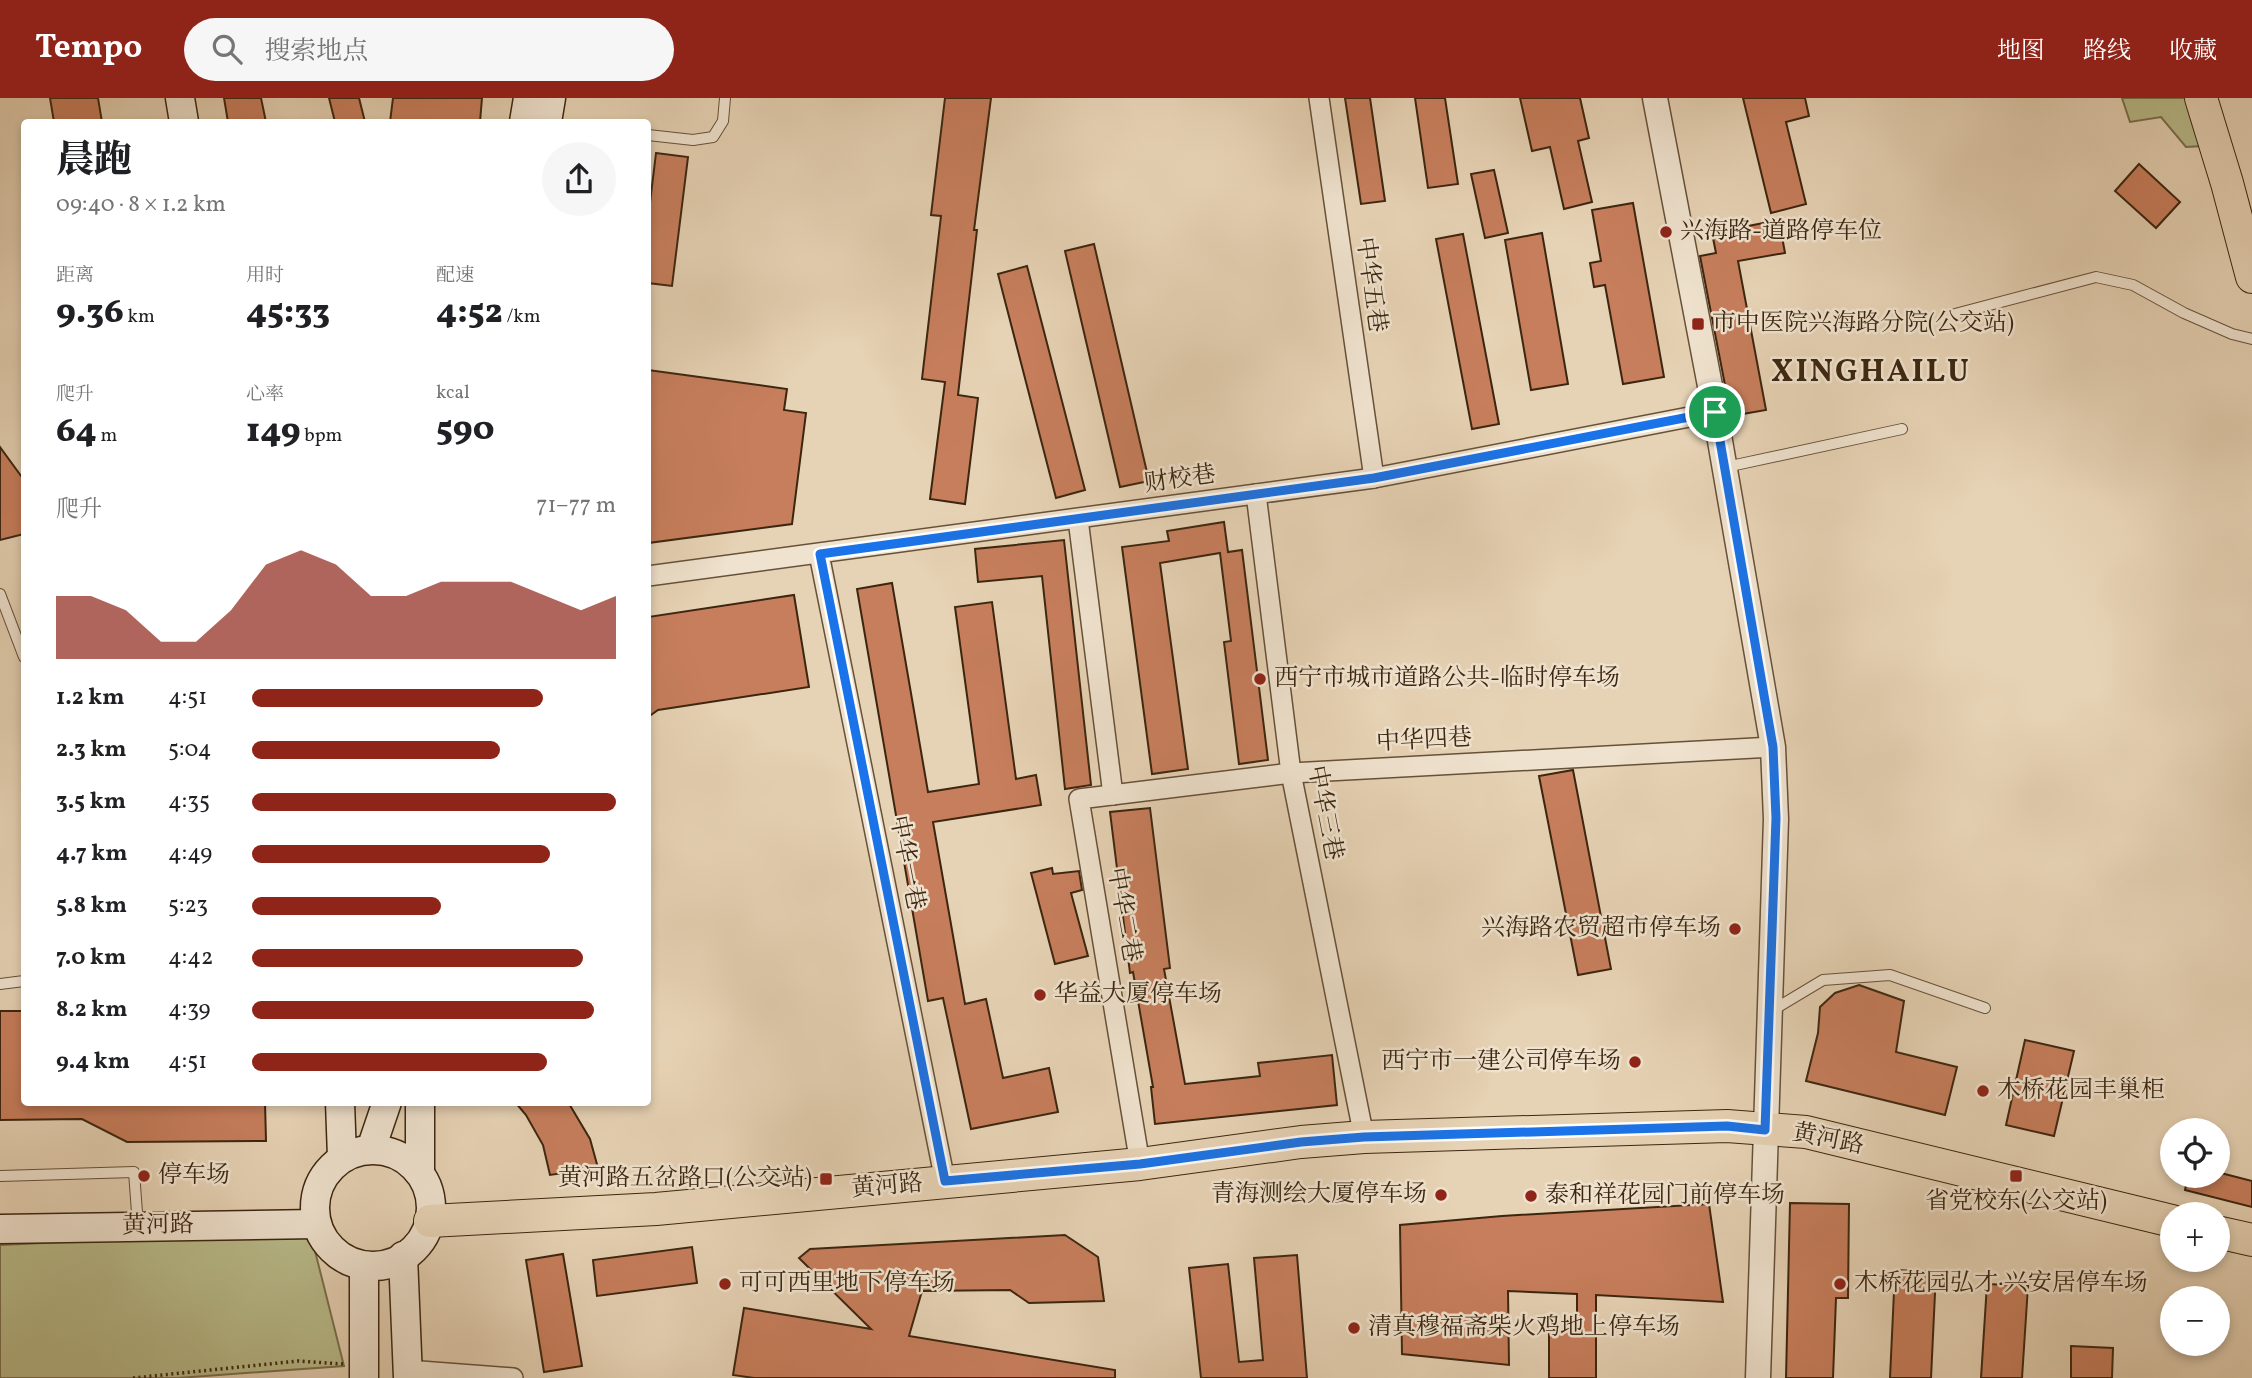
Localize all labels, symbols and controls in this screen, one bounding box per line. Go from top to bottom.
search box [184,18,674,81]
text: Tempo [35,26,142,72]
icon: search [208,30,246,68]
text: 搜索地点 [264,34,368,70]
text: 地图 [1997,35,2045,69]
text: 路线 [2083,35,2131,69]
text: 收藏 [2169,35,2217,69]
text: 晨跑 [56,136,132,189]
button: share [542,142,616,216]
text: 09:40 · 8 × 1.2 km [56,189,226,221]
place label: 兴海路-道路停车位 [1680,215,1882,249]
marker: 兴海路-道路停车位 [1658,224,1674,240]
street label: 中华五巷 [1346,235,1394,335]
text: 距离 [56,263,94,289]
text: 用时 [246,263,284,289]
text: 配速 [436,263,474,289]
text: 9.36 [56,289,124,337]
text: 45:33 [246,289,330,337]
text: 4:52 [436,289,503,337]
text: km [124,304,155,330]
text: /km [503,304,541,330]
place label: 市中医院兴海路分院(公交站) [1712,307,2014,341]
marker: 市中医院兴海路分院(公交站) [1690,316,1706,332]
district label: XINGHAILU [1771,351,1971,395]
text: kcal [436,380,470,406]
text: 爬升 [56,382,94,408]
text: 心率 [246,382,284,408]
pin [1685,382,1745,442]
icon: arrive [1696,393,1734,431]
text: 590 [436,406,494,454]
text: 64 [56,408,97,456]
text: 149 [246,408,301,456]
text: m [97,423,117,449]
text: bpm [301,423,342,449]
street label: 财校巷 [1142,458,1218,502]
text: 71–77 m [536,490,616,522]
text: 爬升 [56,494,102,526]
place label: 西宁市城市道路公共-临时停车场 [1274,662,1620,696]
marker: 西宁市城市道路公共-临时停车场 [1252,671,1268,687]
text: 1.2 km [56,682,125,714]
text: 4:51 [168,682,207,714]
street label: 中华四巷 [1375,722,1473,760]
text: 2.3 km [56,734,127,766]
text: 5:04 [168,734,211,766]
street label: 中华三巷 [1298,763,1350,863]
text: 3.5 km [56,786,126,818]
text: 4:35 [168,786,210,818]
street label: 中华一巷 [880,813,932,913]
text: 4.7 km [56,838,128,870]
text: 4:49 [168,838,212,870]
street label: 中华二巷 [1098,865,1148,965]
text: 5.8 km [56,890,127,922]
text: 5:23 [168,890,208,922]
place label: 兴海路农贸超市停车场 [1481,912,1721,946]
marker: 兴海路农贸超市停车场 [1727,921,1743,937]
text: 7.0 km [56,942,126,974]
text: 4:42 [168,942,213,974]
place label: 华益大厦停车场 [1054,978,1222,1012]
marker: 华益大厦停车场 [1032,987,1048,1003]
text: 8.2 km [56,994,127,1026]
text: 4:39 [168,994,210,1026]
place label: 西宁市一建公司停车场 [1381,1045,1621,1079]
text: 9.4 km [56,1046,130,1078]
text: 4:51 [168,1046,207,1078]
marker: 西宁市一建公司停车场 [1627,1054,1643,1070]
place label: 木桥花园丰巢柜 [1997,1074,2165,1108]
marker: 木桥花园丰巢柜 [1975,1083,1991,1099]
street label: 黄河路 [1789,1116,1867,1164]
map controls [2160,1118,2230,1356]
button: locate [2160,1118,2230,1188]
place label: 停车场 [158,1159,230,1193]
place label: 黄河路五岔路口(公交站) [558,1162,812,1196]
street label: 黄河路 [850,1167,924,1207]
marker: 停车场 [136,1168,152,1184]
marker: 省党校东(公交站) [2008,1168,2024,1184]
marker: 黄河路五岔路口(公交站) [818,1171,834,1187]
place label: 青海测绘大厦停车场 [1211,1178,1427,1212]
place label: 泰和祥花园门前停车场 [1545,1179,1785,1213]
place label: 省党校东(公交站) [1925,1185,2107,1219]
marker: 青海测绘大厦停车场 [1433,1187,1449,1203]
marker: 泰和祥花园门前停车场 [1523,1188,1539,1204]
button: + [2160,1202,2230,1272]
street label: 黄河路 [122,1208,194,1244]
place label: 可可西里地下停车场 [739,1267,955,1301]
place label: 木桥花园弘才·兴安居停车场 [1854,1267,2148,1301]
marker: 可可西里地下停车场 [717,1276,733,1292]
marker: 木桥花园弘才·兴安居停车场 [1832,1276,1848,1292]
button: − [2160,1286,2230,1356]
place label: 清真穆福斋柴火鸡地上停车场 [1368,1311,1680,1345]
marker: 清真穆福斋柴火鸡地上停车场 [1346,1320,1362,1336]

